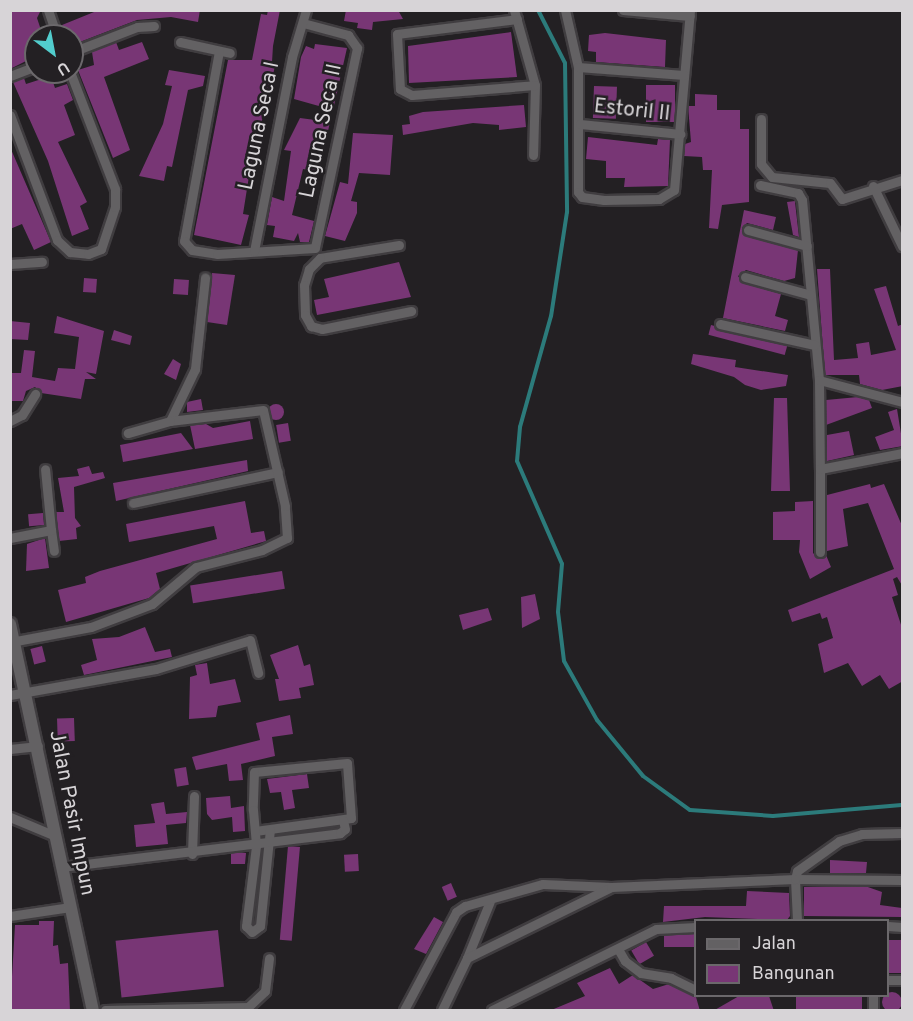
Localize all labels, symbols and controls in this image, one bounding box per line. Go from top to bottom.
north arrow [24,24,84,84]
text: U [52,56,73,79]
street label: Laguna Seca I [234,59,286,193]
street label: Laguna Seca II [295,61,349,201]
street label: Estoril II [592,94,672,128]
street label: Jalan Pasir Impun [43,728,99,898]
legend [694,919,889,997]
text: Jalan [752,933,796,956]
text: Bangunan [752,963,835,986]

